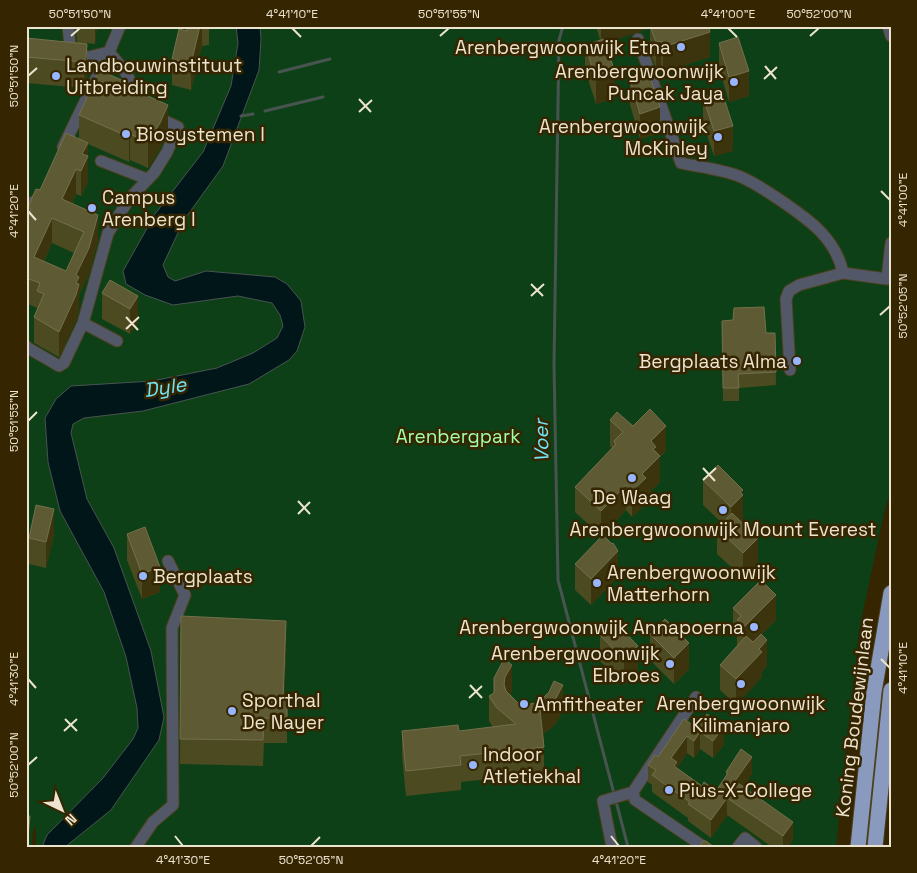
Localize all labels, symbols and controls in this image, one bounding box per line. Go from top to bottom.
text: 50°51'50"N [49,6,111,22]
text: 4°41'10"E [266,6,318,22]
text: 50°51'55"N [418,6,480,22]
text: 4°41'00"E [701,6,756,22]
text: 50°52'00"N [786,6,852,22]
place label: Arenbergwoonwijk Etna [455,35,671,60]
marker: Arenbergwoonwijk Etna [675,41,687,53]
text: 50°51'50"N [6,45,22,107]
place label: Landbouwinstituut Uitbreiding [66,53,242,100]
place label: Arenbergwoonwijk Puncak Jaya [555,59,724,106]
marker: Landbouwinstituut Uitbreiding [50,70,62,82]
marker: Arenbergwoonwijk Puncak Jaya [728,76,740,88]
place label: Arenbergwoonwijk McKinley [539,114,708,161]
place label: Biosystemen I [136,122,265,147]
marker: Biosystemen I [120,128,132,140]
marker: Arenbergwoonwijk McKinley [712,131,724,143]
text: 4°41'00"E [895,172,911,227]
text: 4°41'20"E [6,184,22,238]
place label: Campus Arenberg I [102,185,196,232]
marker: Campus Arenberg I [86,202,98,214]
text: 50°52'05"N [895,274,911,338]
place label: Bergplaats Alma [639,349,787,374]
marker: Bergplaats Alma [791,355,803,367]
water label: Dyle [142,371,189,403]
text: 50°51'55"N [6,390,22,452]
water label: Voer [528,417,554,463]
park label: Arenbergpark [396,424,520,449]
marker: De Waag [626,472,638,484]
place label: De Waag [593,485,671,510]
marker: Arenbergwoonwijk Mount Everest [717,504,729,516]
place label: Arenbergwoonwijk Mount Everest [569,517,877,542]
place label: Arenbergwoonwijk Matterhorn [607,560,776,607]
place label: Bergplaats [153,564,253,589]
marker: Bergplaats [137,570,149,582]
marker: Arenbergwoonwijk Matterhorn [591,577,603,589]
place label: Arenbergwoonwijk Annapoerna [459,615,744,640]
street label: Koning Boudewijnlaan [830,615,879,819]
marker: Arenbergwoonwijk Annapoerna [748,621,760,633]
place label: Arenbergwoonwijk Elbroes [491,641,660,688]
text: 4°41'10"E [895,642,911,694]
text: 4°41'30"E [6,652,22,706]
marker: Arenbergwoonwijk Elbroes [664,658,676,670]
marker: Arenbergwoonwijk Kilimanjaro [735,678,747,690]
place label: Sporthal De Nayer [242,688,324,735]
place label: Arenbergwoonwijk Kilimanjaro [656,691,826,738]
place label: Amfitheater [534,692,643,717]
marker: Amfitheater [518,698,530,710]
marker: Sporthal De Nayer [226,705,238,717]
text: 50°52'00"N [6,732,22,798]
place label: Indoor Atletiekhal [483,742,581,789]
marker: Indoor Atletiekhal [467,759,479,771]
place label: Pius-X-College [679,778,812,803]
marker: Pius-X-College [663,784,675,796]
north arrow [38,786,88,836]
text: N [61,810,80,829]
text: 4°41'30"E [156,852,210,868]
text: 50°52'05"N [279,852,343,868]
text: 4°41'20"E [592,852,646,868]

